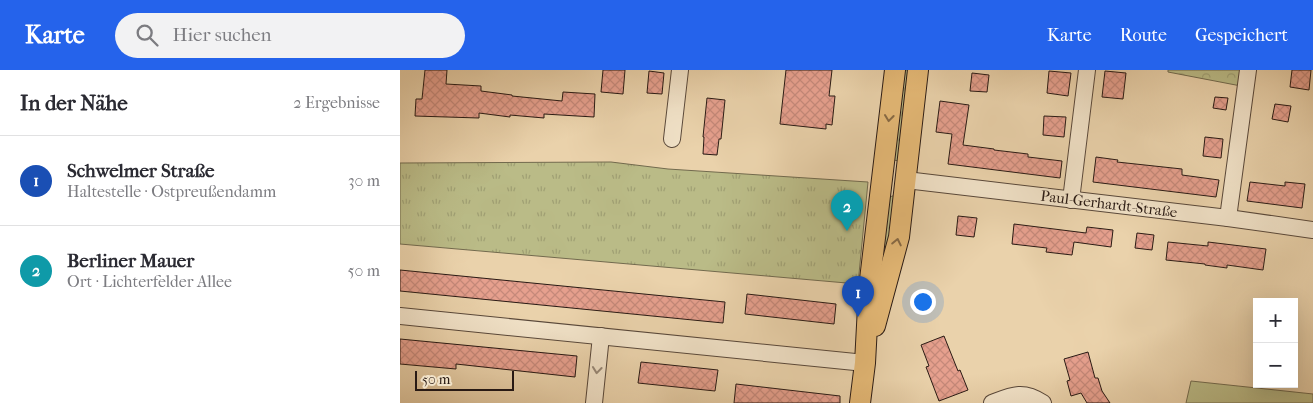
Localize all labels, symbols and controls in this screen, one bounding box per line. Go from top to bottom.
search box [115,13,465,58]
text: Karte [25,21,85,49]
icon: search [133,21,161,49]
text: Hier suchen [173,24,272,46]
text: Karte [1047,25,1092,46]
text: Route [1120,25,1167,46]
text: Gespeichert [1195,25,1288,46]
text: In der Nähe [20,91,128,115]
text: 2 Ergebnisse [293,93,380,112]
one-way arrow [884,115,895,123]
text: Schwelmer Straße [67,160,214,182]
text: 1 [33,171,39,190]
text: 30 m [348,171,380,190]
text: Haltestelle · Ostpreußendamm [67,182,276,201]
street label: Paul-Gerhardt-Straße [1040,187,1179,221]
pin: 2 [831,190,863,231]
one-way arrow [891,237,902,246]
text: Berliner Mauer [67,250,194,272]
text: 2 [32,261,40,280]
text: 50 m [348,261,380,280]
text: Ort · Lichterfelder Allee [67,272,232,291]
pin: 1 [842,276,874,317]
your location [910,289,936,315]
map controls [1253,298,1298,388]
button: + [1253,298,1298,343]
button: − [1253,343,1298,388]
one-way arrow [592,366,603,374]
scale bar [415,368,514,391]
text: 50 m [422,371,450,388]

